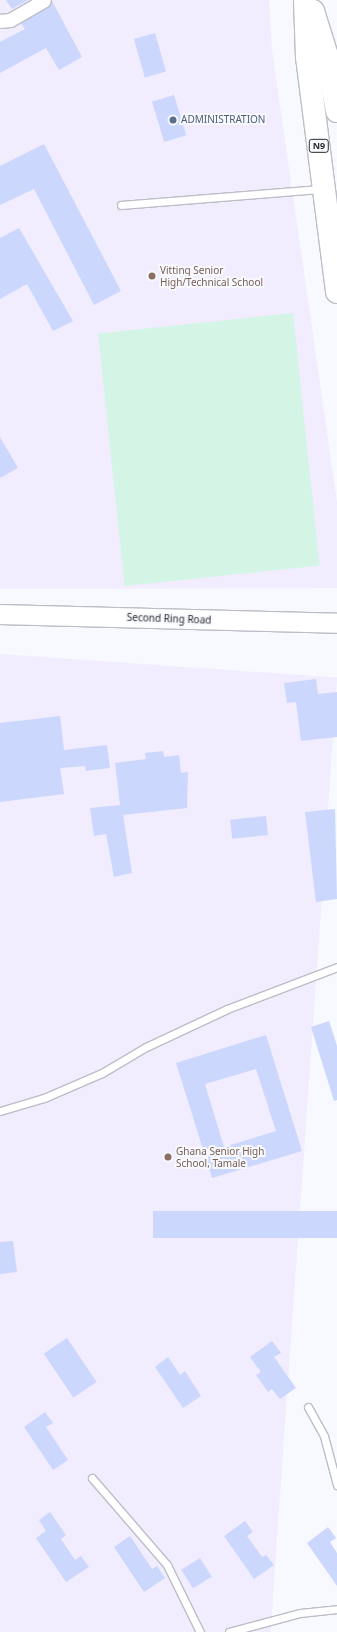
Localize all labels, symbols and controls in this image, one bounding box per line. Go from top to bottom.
place label: ADMINISTRATION [181,114,265,126]
marker: ADMINISTRATION [168,115,178,125]
road number: N9 [308,139,330,153]
place label: Vitting Senior High/Technical School [160,264,263,288]
marker: Vitting Senior High/Technical School [147,271,157,281]
street label: Second Ring Road [126,612,212,626]
place label: Ghana Senior High School, Tamale [176,1145,264,1168]
marker: Ghana Senior High School, Tamale [163,1152,173,1162]

